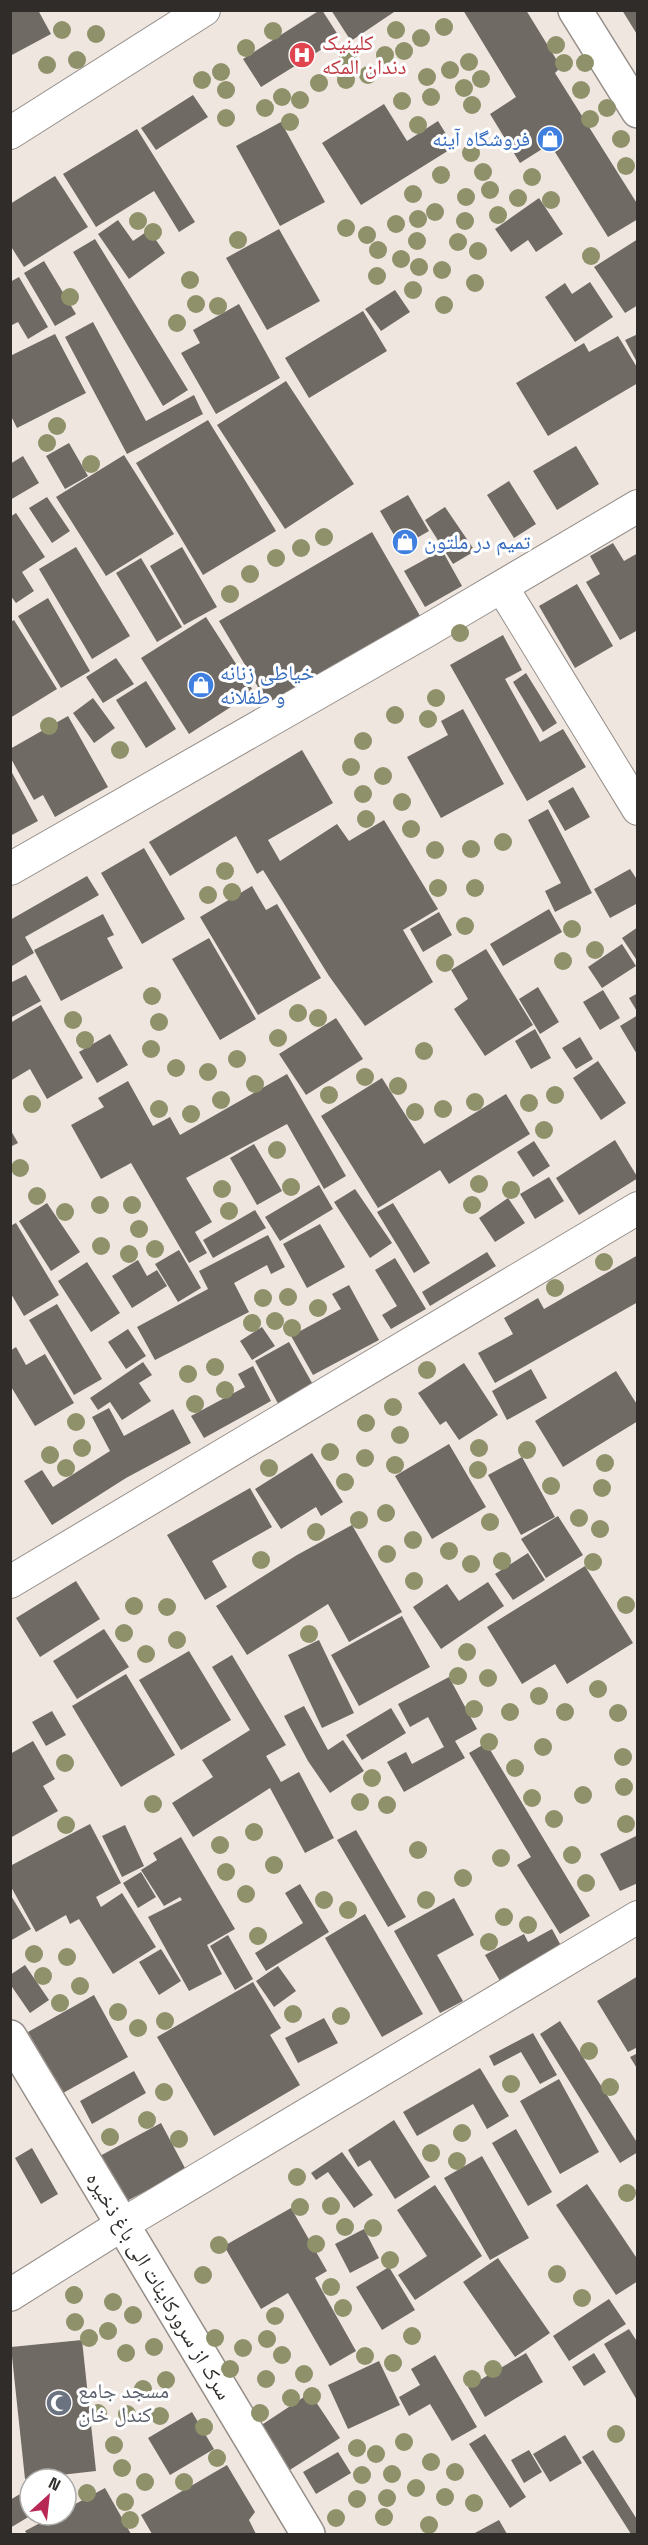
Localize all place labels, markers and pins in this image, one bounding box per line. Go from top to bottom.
place label: کلینیک دندان المکه [322,29,406,80]
hospital icon: کلینیک دندان المکه [287,40,317,70]
shop icon: فروشگاه آینه [535,124,565,154]
place label: فروشگاه آینه [432,125,530,152]
shop icon: تمیم در ملتون [390,527,420,557]
place label: تمیم در ملتون [424,528,531,556]
place label: خیاطی زنانه و طفلانه [220,659,314,710]
shop icon: خیاطی زنانه و طفلانه [186,670,216,700]
place label: مسجد جامع کندل خان [78,2377,169,2428]
mosque icon: مسجد جامع کندل خان [44,2388,74,2418]

